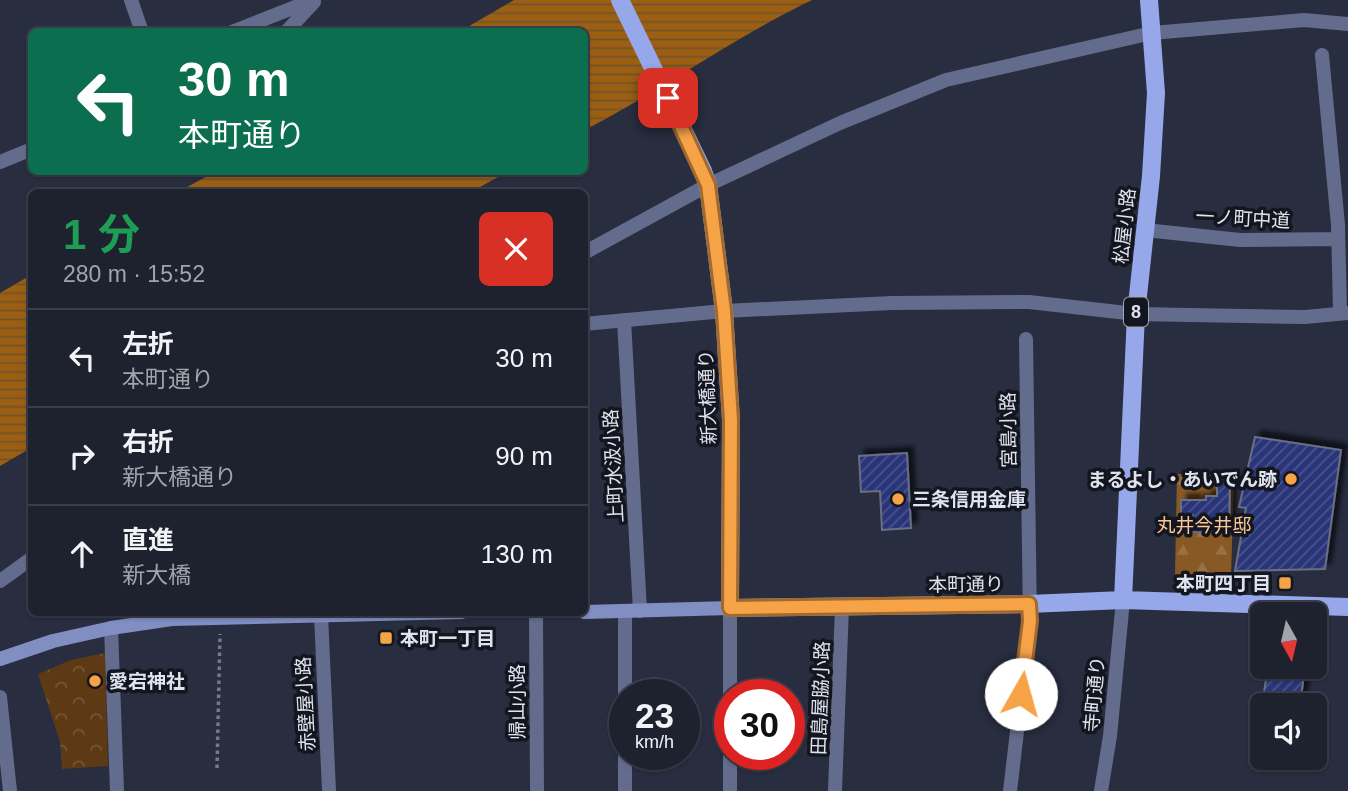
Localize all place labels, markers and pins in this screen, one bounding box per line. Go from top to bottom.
pin [638,68,698,128]
place label: まるよし・あいでん跡 [1088,469,1277,490]
marker: まるよし・あいでん跡 [1283,471,1299,487]
place label: 三条信用金庫 [912,489,1026,510]
marker: 三条信用金庫 [890,491,906,507]
place label: 本町四丁目 [1176,573,1271,594]
marker: 本町四丁目 [1277,575,1293,591]
place label: 本町一丁目 [400,628,495,649]
marker: 本町一丁目 [378,630,394,646]
place label: 愛宕神社 [109,671,185,692]
marker: 愛宕神社 [87,673,103,689]

